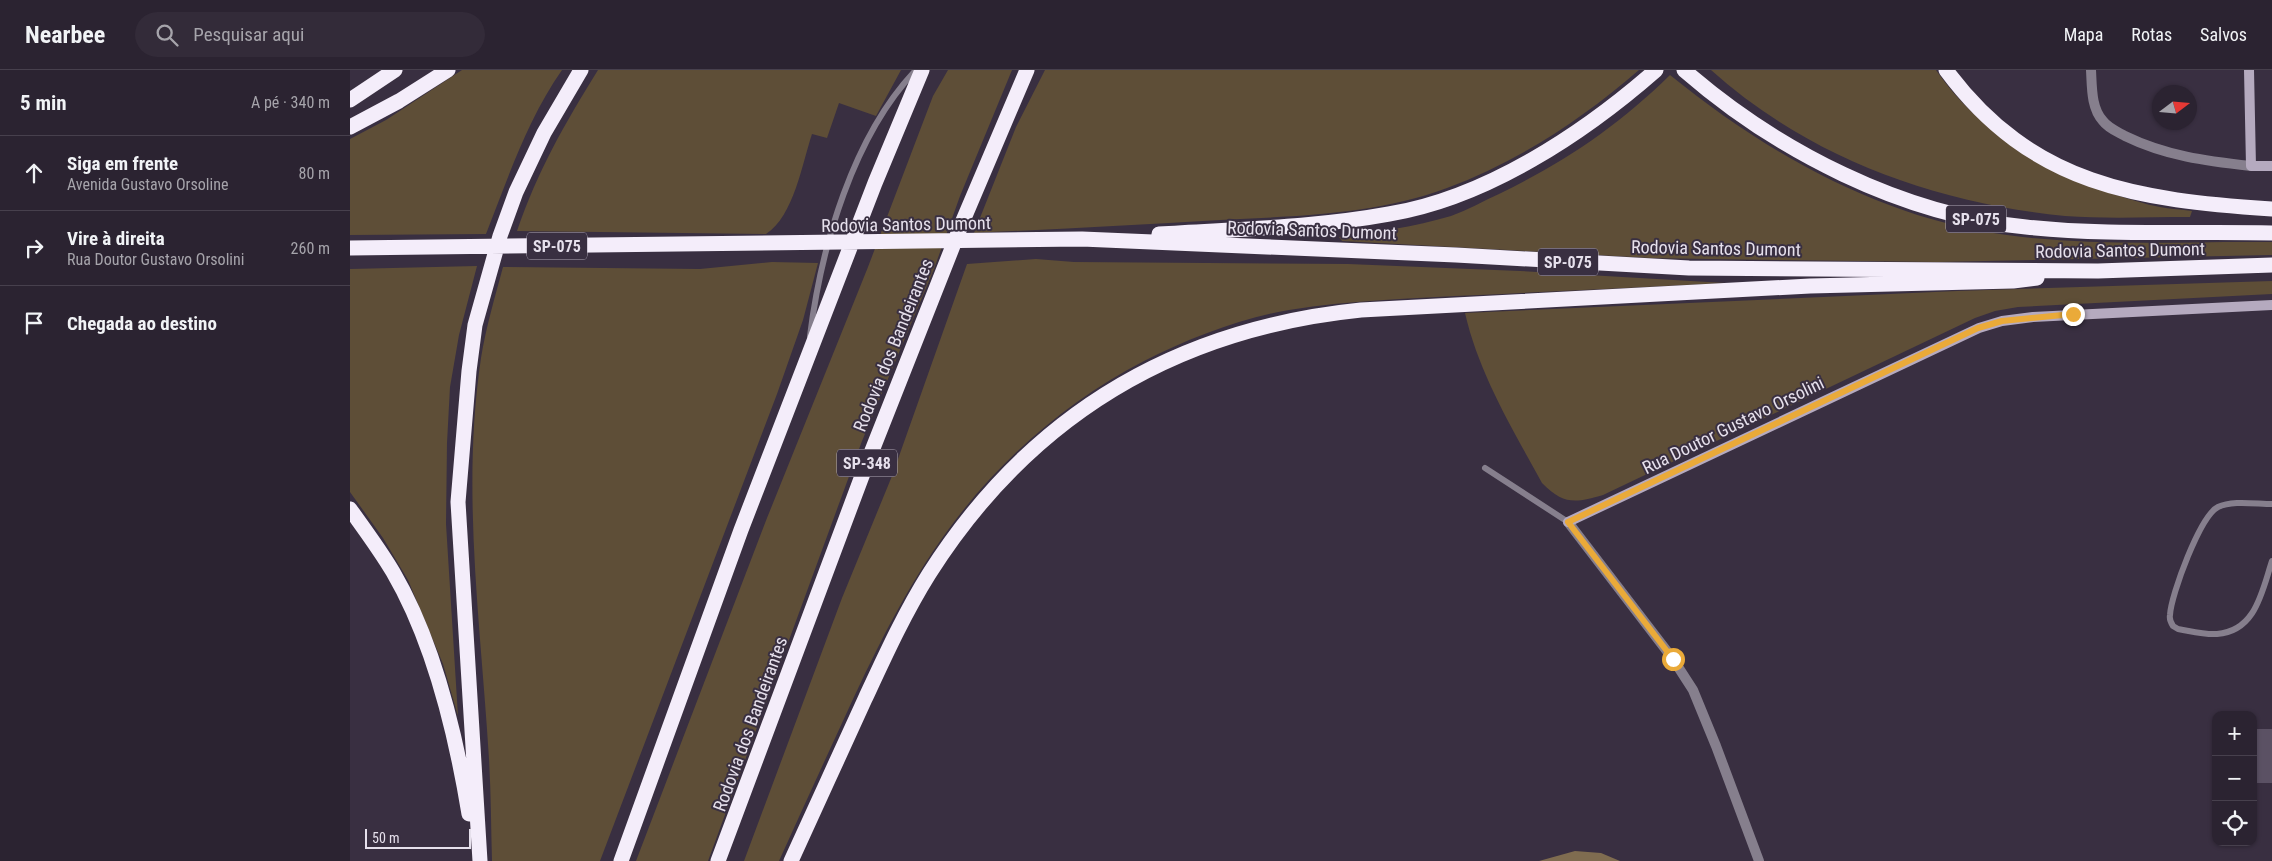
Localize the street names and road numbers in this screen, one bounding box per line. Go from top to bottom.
road number: SP-075 [1946,206,2006,232]
street label: Rodovia Santos Dumont [821,212,991,236]
street label: Rodovia Santos Dumont [1227,217,1397,243]
road number: SP-075 [527,232,587,260]
street label: Rodovia Santos Dumont [1631,236,1801,260]
street label: Rodovia Santos Dumont [2035,238,2205,262]
road number: SP-075 [1538,248,1598,276]
street label: Rodovia dos Bandeirantes [849,256,937,434]
street label: Rua Doutor Gustavo Orsolini [1639,372,1827,478]
road number: SP-348 [837,449,897,476]
street label: Rodovia dos Bandeirantes [709,634,791,814]

